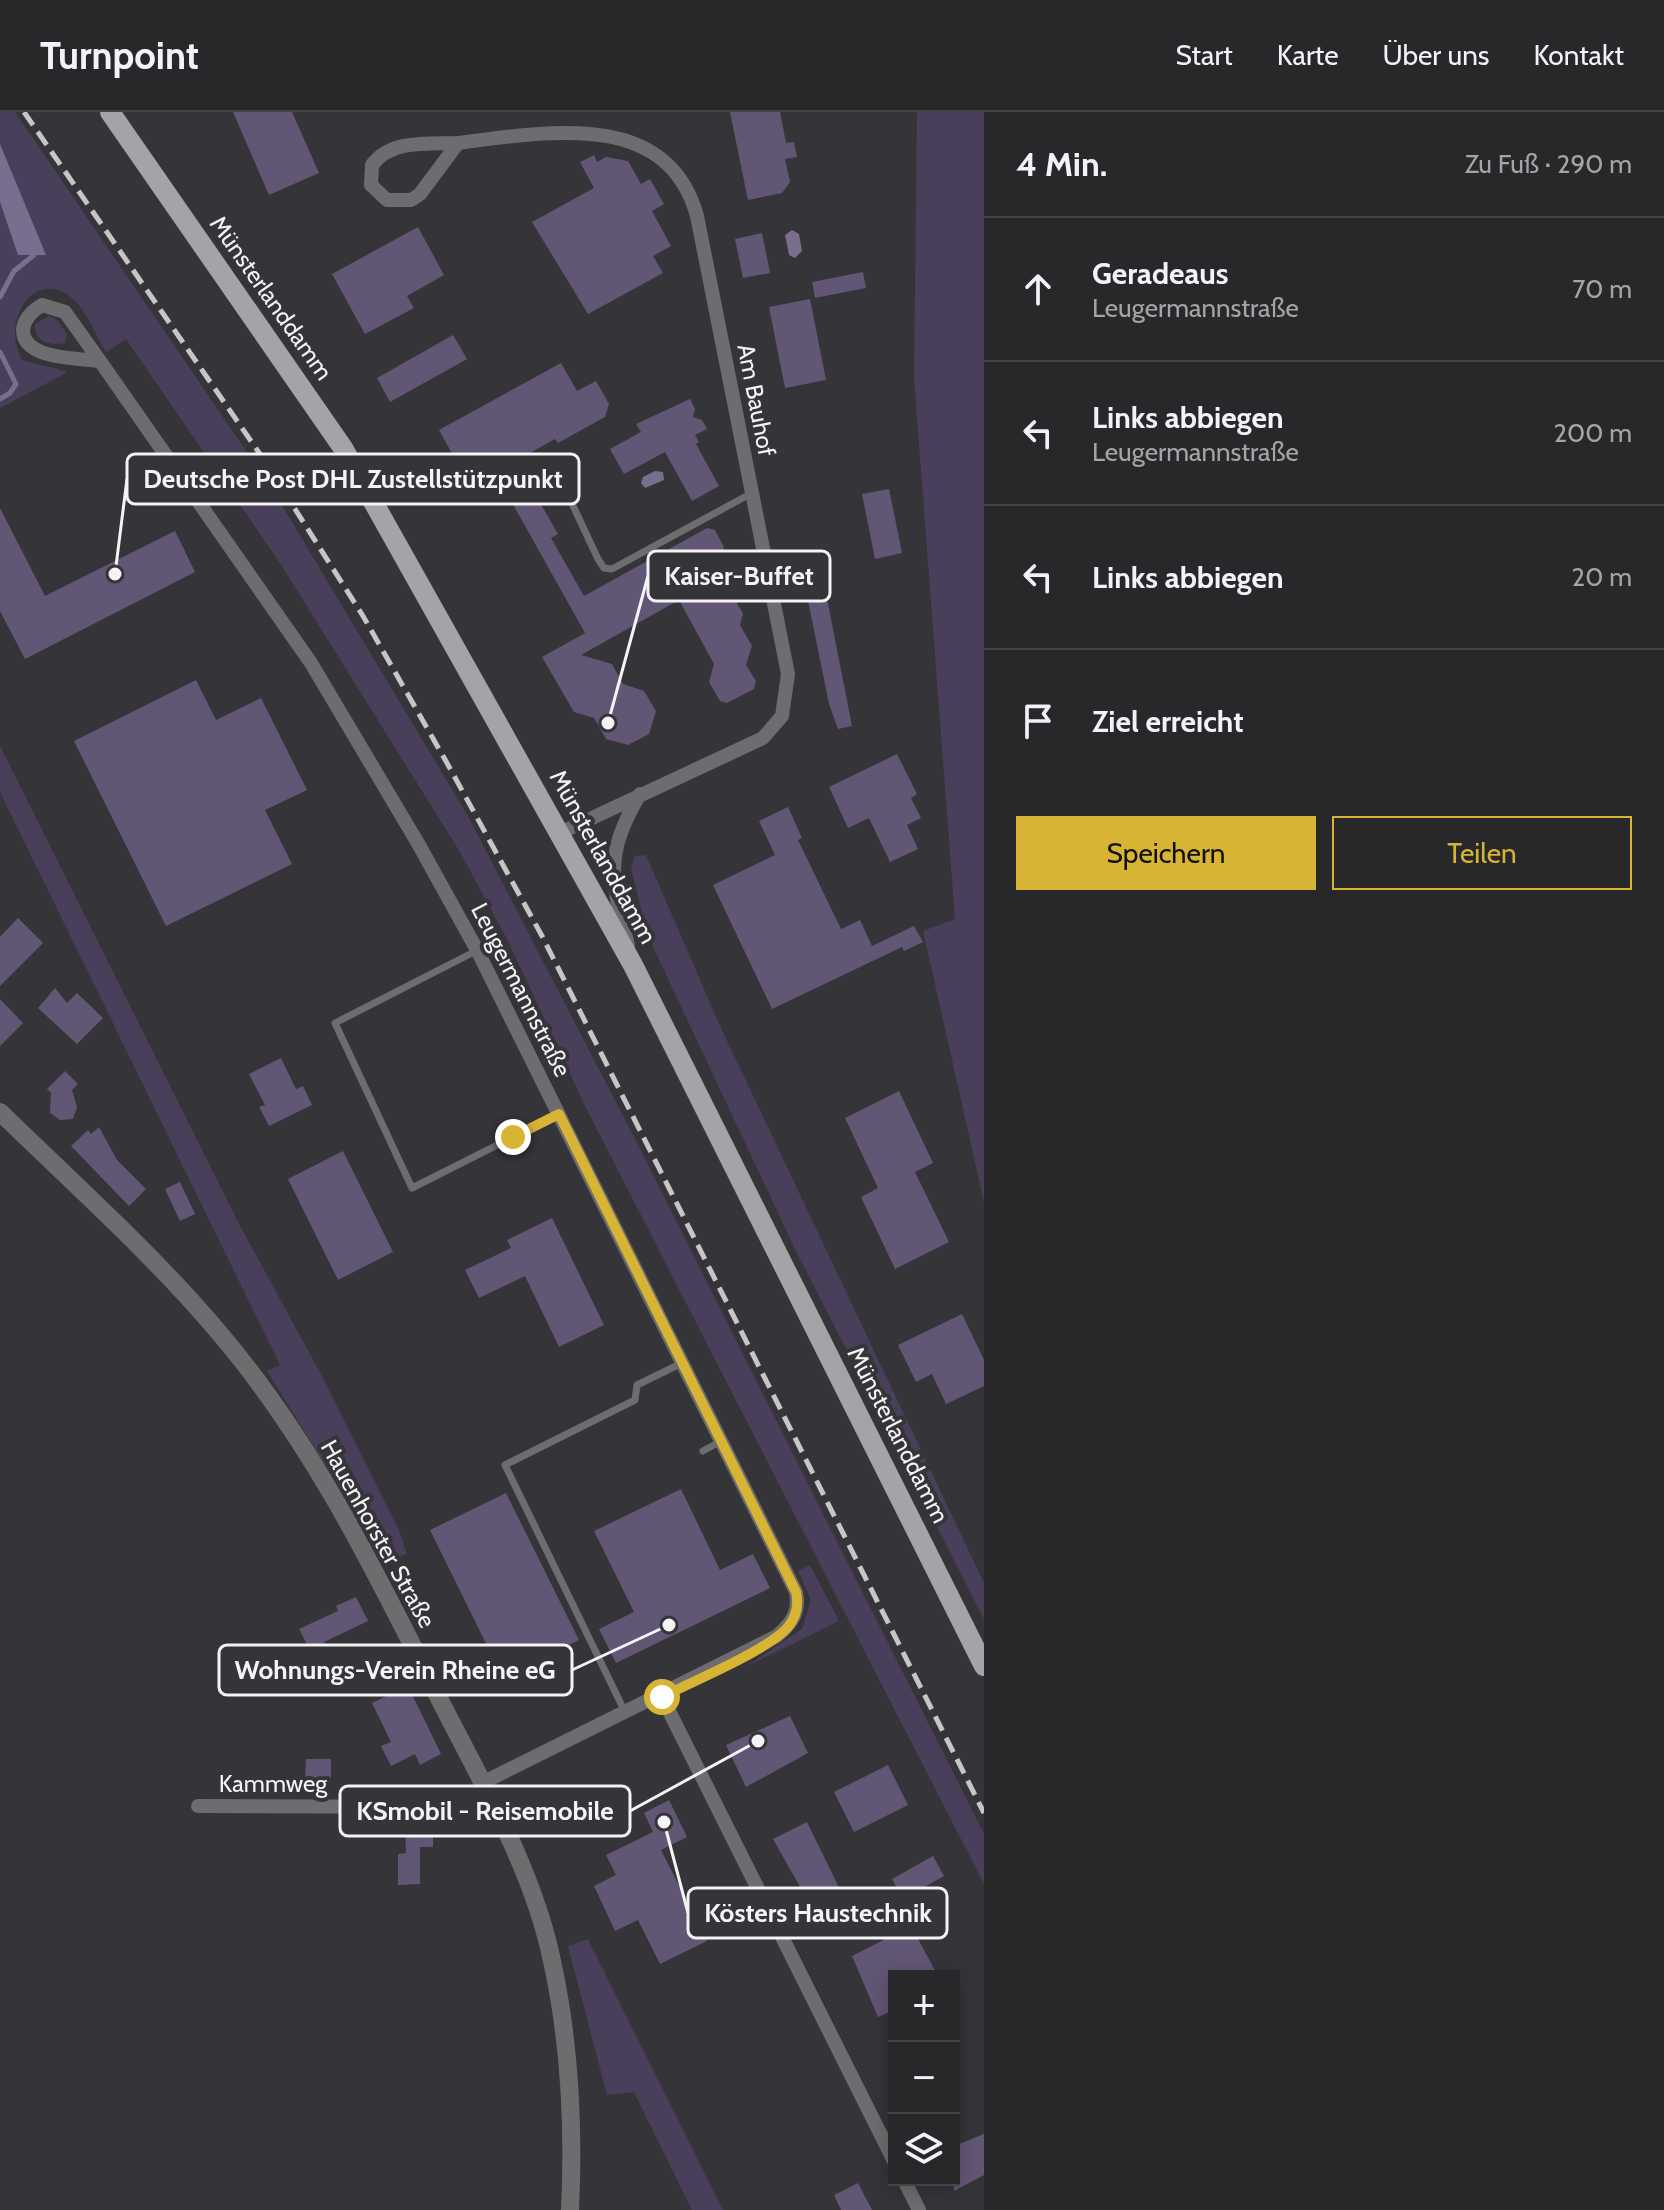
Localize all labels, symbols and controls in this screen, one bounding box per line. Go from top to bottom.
text: Turnpoint [40,32,199,79]
text: Start [1176,38,1233,72]
text: Karte [1277,38,1339,72]
text: Über uns [1383,38,1489,72]
text: Kontakt [1533,38,1624,72]
text: 4 Min. [1016,143,1107,185]
text: Zu Fuß · 290 m [1465,148,1632,180]
street label: Münsterlanddamm [204,210,339,385]
text: Geradeaus [1092,255,1229,292]
icon: ahead [1016,267,1060,311]
text: 70 m [1572,273,1632,305]
text: Leugermannstraße [1092,292,1299,324]
street label: Am Bauhof [731,341,782,459]
text: Links abbiegen [1092,399,1284,436]
icon: left [1016,411,1060,455]
text: 200 m [1553,417,1632,449]
text: Leugermannstraße [1092,436,1299,468]
callout: Deutsche Post DHL Zustellstützpunkt [127,454,579,504]
text: Deutsche Post DHL Zustellstützpunkt [143,463,563,495]
callout: Kaiser-Buffet [648,551,830,601]
icon: left [1016,555,1060,599]
text: Links abbiegen [1092,559,1284,596]
text: Kaiser-Buffet [664,560,814,592]
text: 20 m [1572,561,1632,593]
icon: arrive [1016,699,1060,743]
text: Ziel erreicht [1092,703,1243,740]
street label: Münsterlanddamm [544,765,663,949]
button: Speichern [1016,816,1316,890]
button: Teilen [1332,816,1632,890]
street label: Leugermannstraße [465,898,578,1081]
route end [495,1119,531,1155]
street label: Münsterlanddamm [842,1342,955,1528]
street label: Hauenhorster Straße [315,1435,442,1633]
callout: Wohnungs-Verein Rheine eG [219,1645,572,1695]
text: Wohnungs-Verein Rheine eG [234,1654,556,1686]
route start [644,1679,680,1715]
street label: Kammweg [219,1769,328,1798]
callout: KSmobil - Reisemobile [340,1786,630,1836]
text: KSmobil - Reisemobile [356,1795,614,1827]
callout: Kösters Haustechnik [688,1888,947,1938]
text: Kösters Haustechnik [704,1897,932,1929]
map controls [888,1970,960,2186]
button: + [888,1970,960,2042]
button: − [888,2042,960,2114]
button: layers [888,2114,960,2186]

